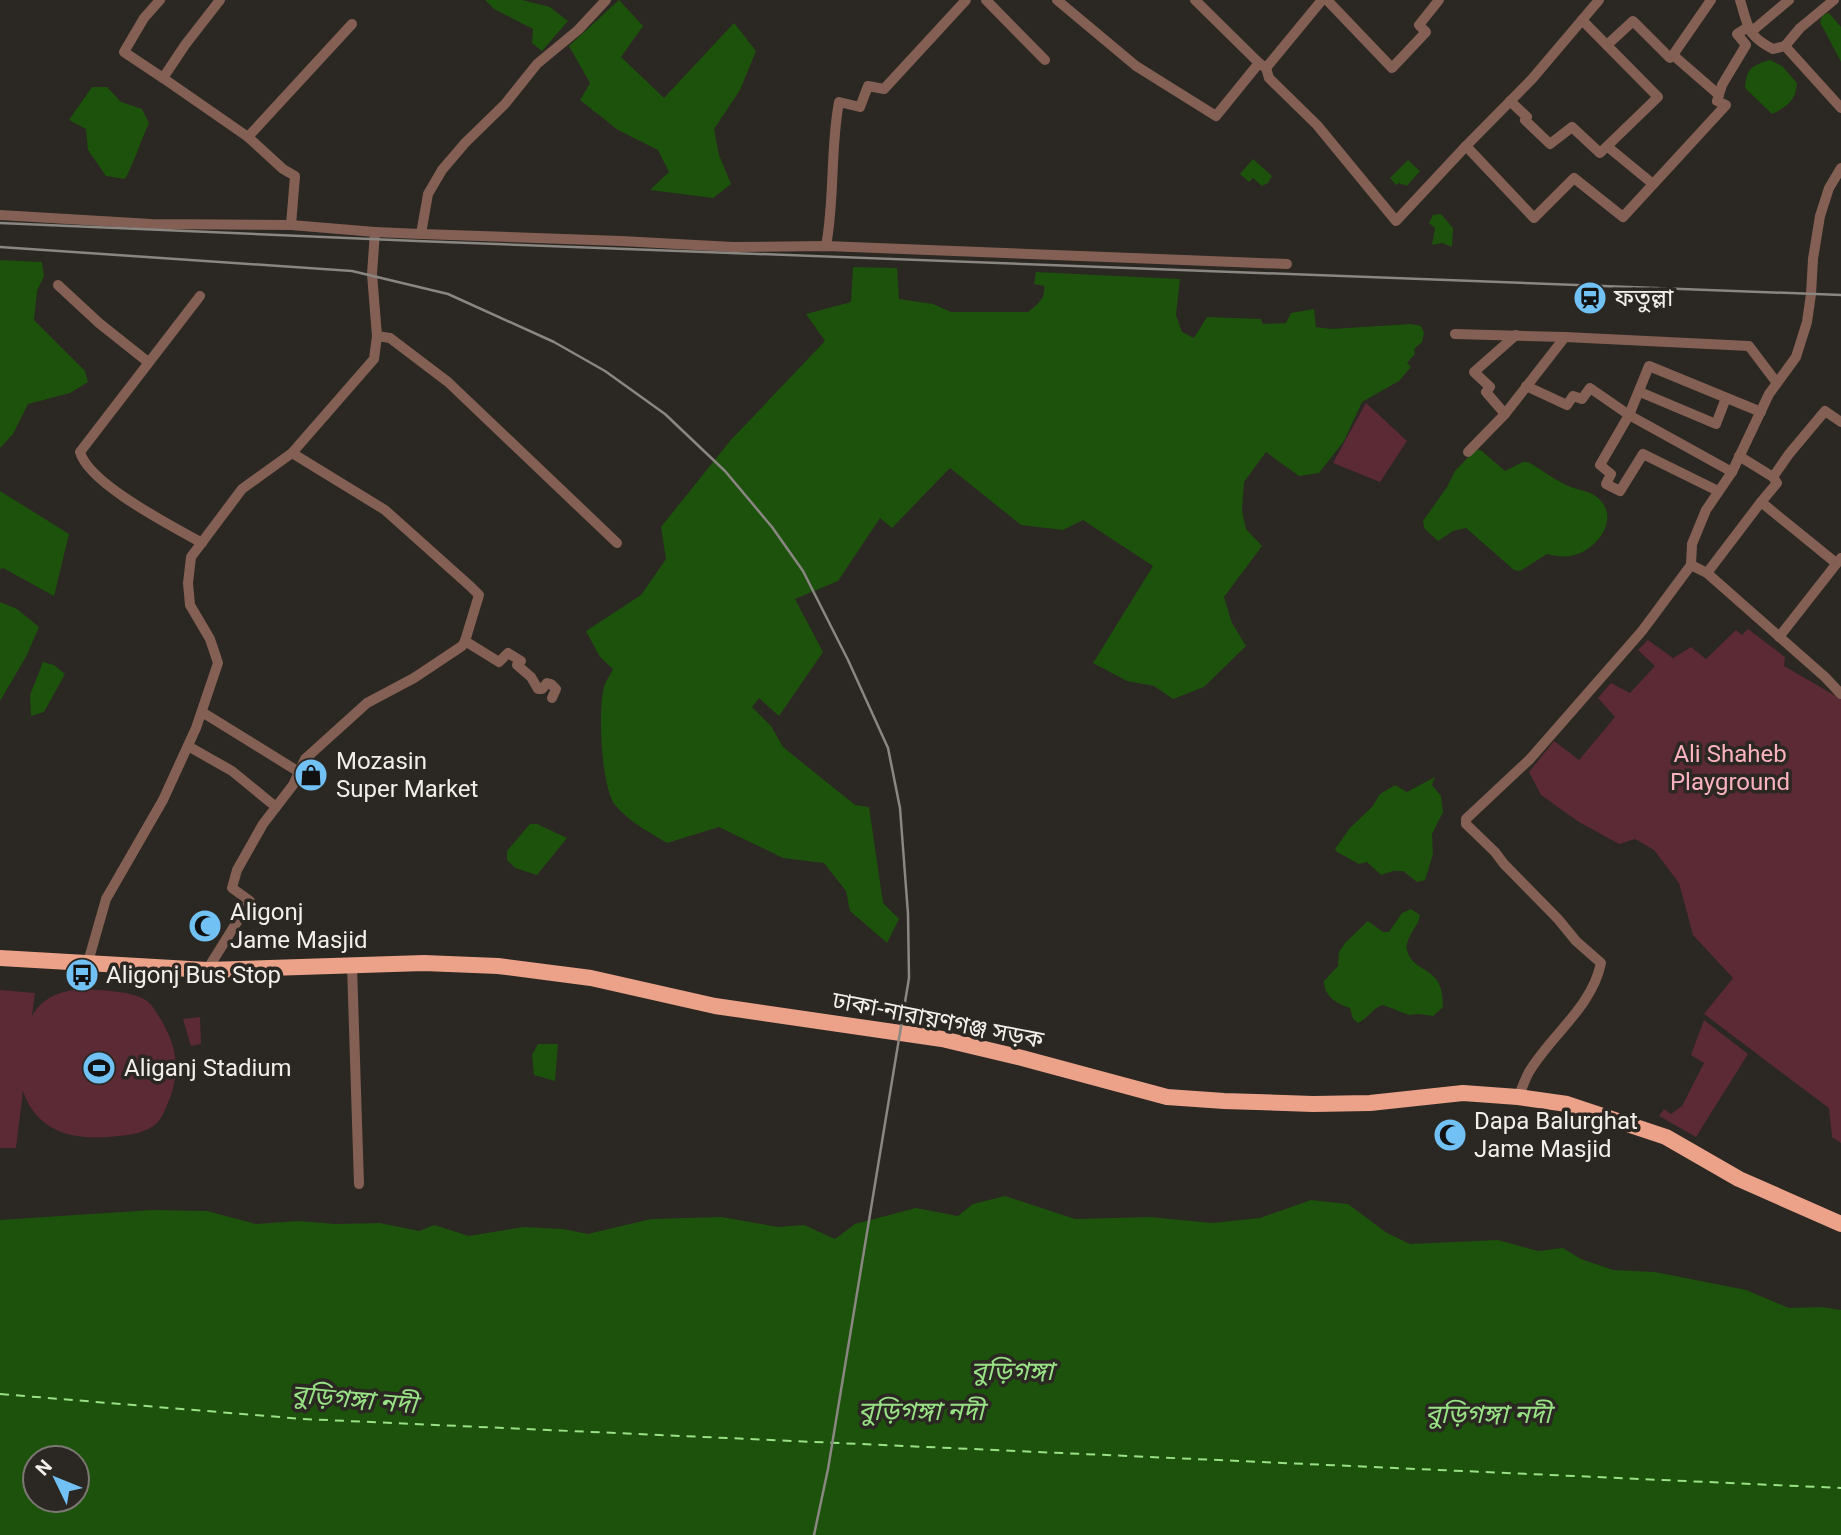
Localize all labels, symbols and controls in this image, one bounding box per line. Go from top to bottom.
station icon: ফতুল্লা [1571,279,1609,317]
place label: ফতুল্লা [1613,284,1674,313]
park label: Ali Shaheb Playground [1670,740,1790,796]
place label: Mozasin Super Market [336,747,479,803]
shop icon: Mozasin Super Market [292,756,330,794]
place label: Aligonj Jame Masjid [230,898,368,954]
mosque icon: Aligonj Jame Masjid [186,907,224,945]
bus stop icon: Aligonj Bus Stop [63,956,101,994]
place label: Aligonj Bus Stop [106,961,281,989]
street label: ঢাকা-নারায়ণগঞ্জ সড়ক [829,986,1047,1054]
sports icon: Aliganj Stadium [80,1049,118,1087]
place label: Aliganj Stadium [124,1054,292,1082]
place label: Dapa Balurghat Jame Masjid [1474,1107,1638,1163]
mosque icon: Dapa Balurghat Jame Masjid [1431,1116,1469,1154]
water label: বুড়িগঙ্গা [971,1356,1058,1386]
water label: বুড়িগঙ্গা নদী [290,1379,423,1420]
water label: বুড়িগঙ্গা নদী [858,1396,989,1426]
water label: বুড়িগঙ্গা নদী [1425,1399,1556,1429]
north arrow [21,1444,91,1514]
text: N [31,1455,57,1480]

